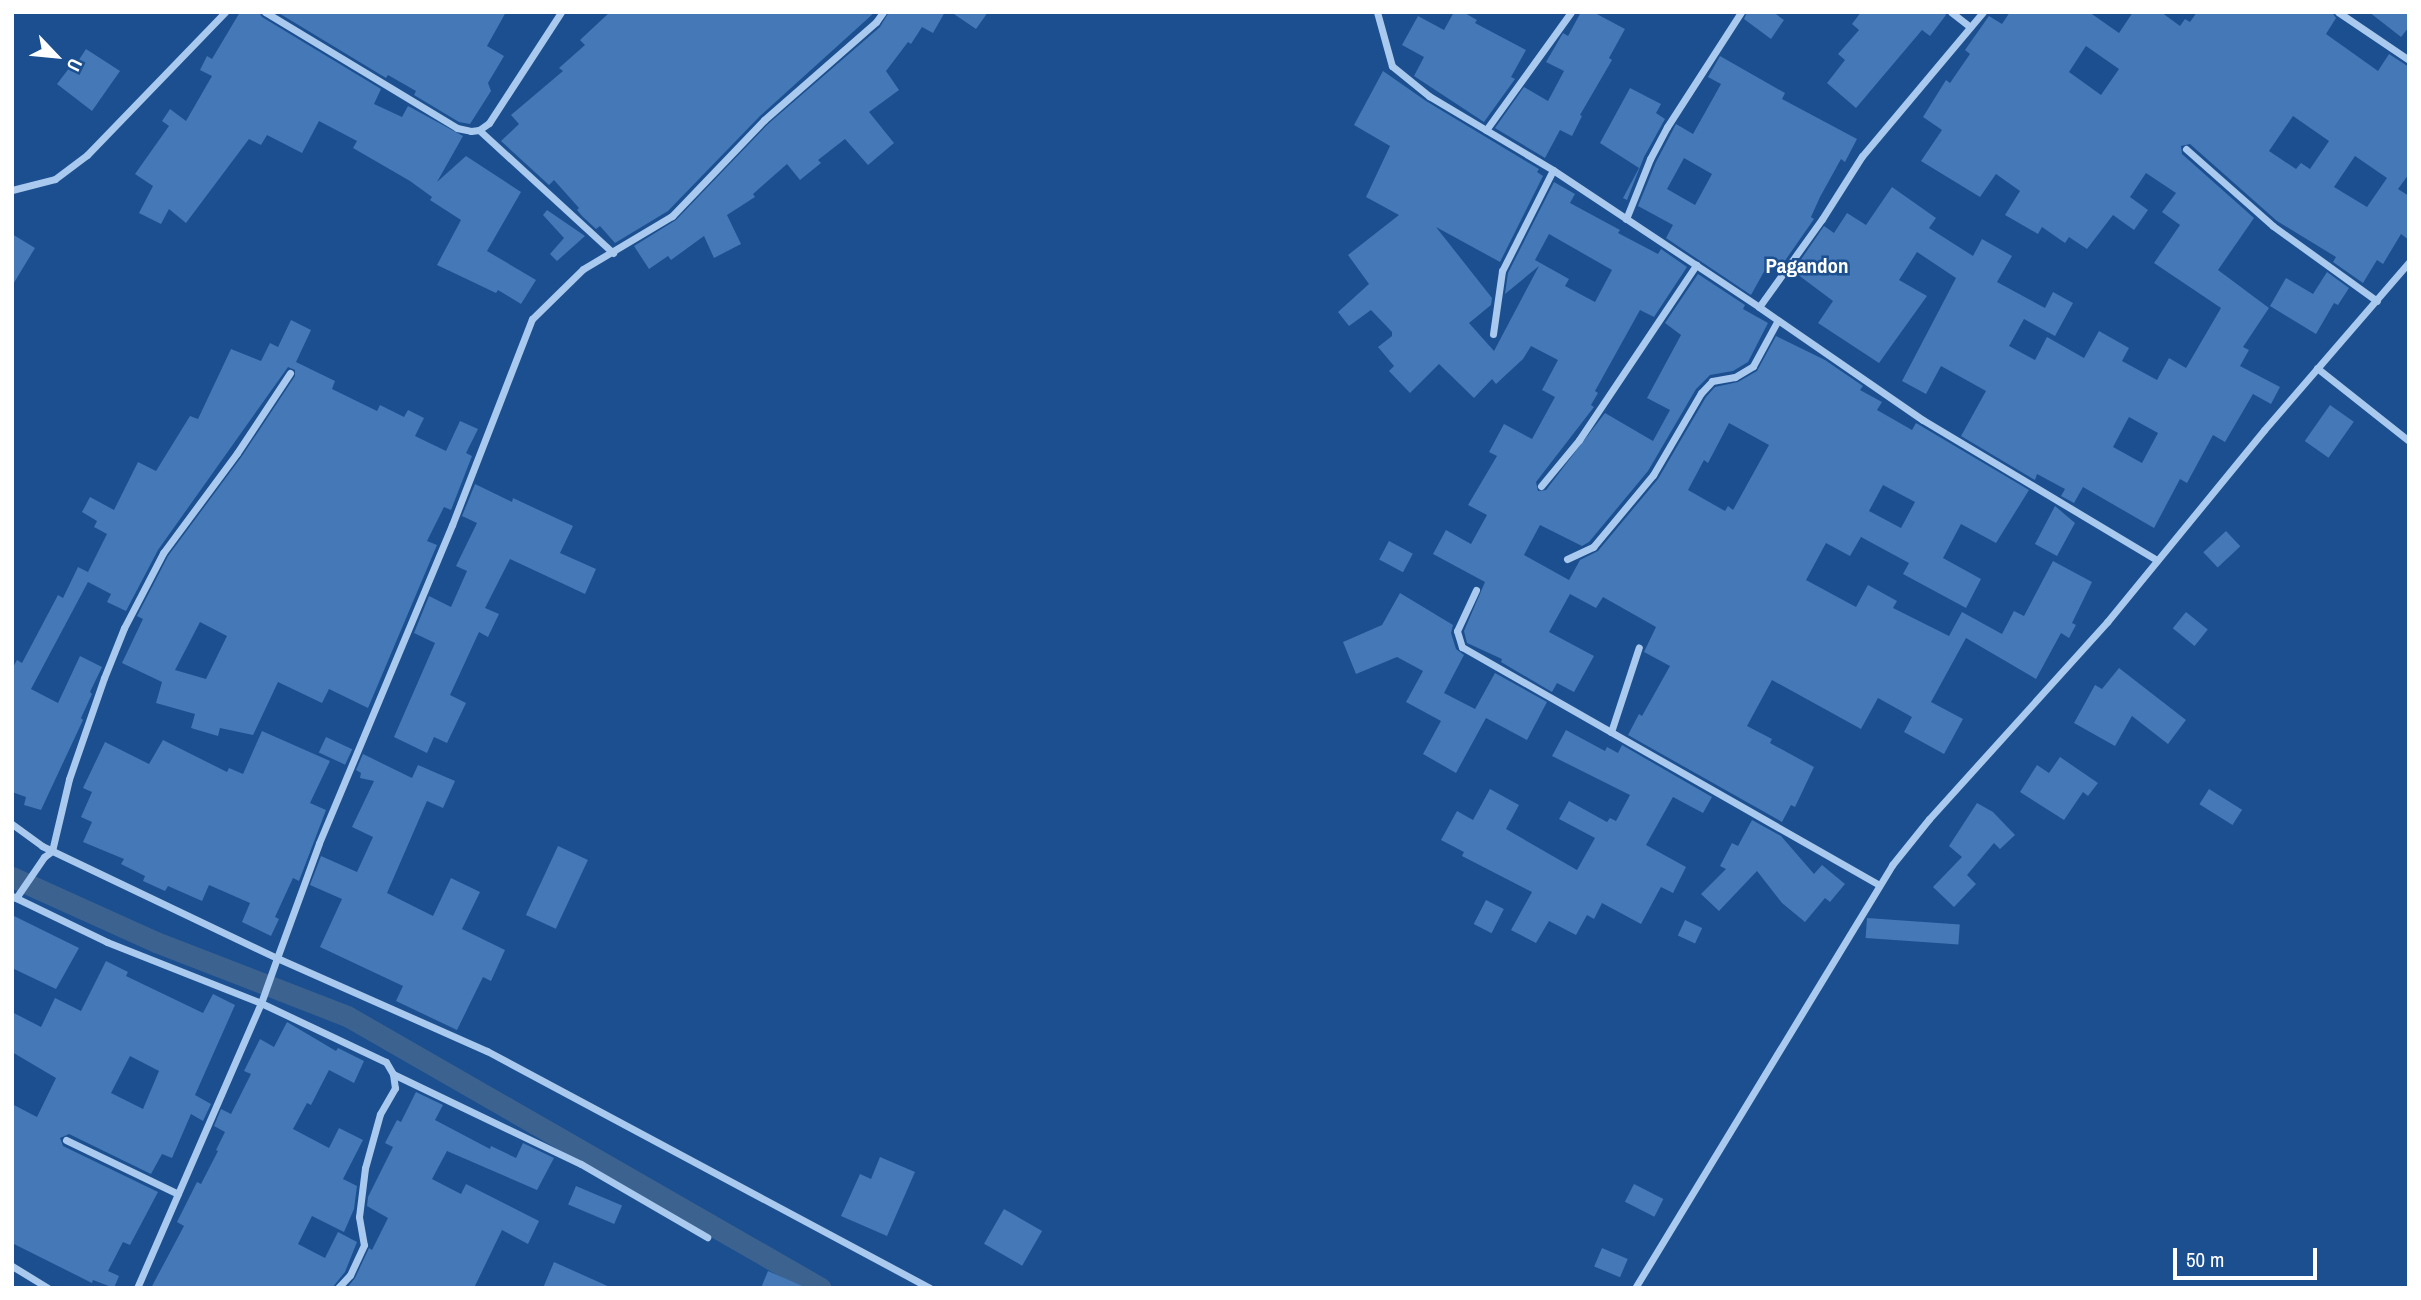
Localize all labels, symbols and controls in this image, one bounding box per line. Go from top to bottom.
north arrow [21,21,91,91]
text: U [61,54,89,76]
district label: Pagandon [1765,253,1849,279]
scale bar [2176,1234,2320,1278]
text: 50 m [2186,1245,2224,1274]

